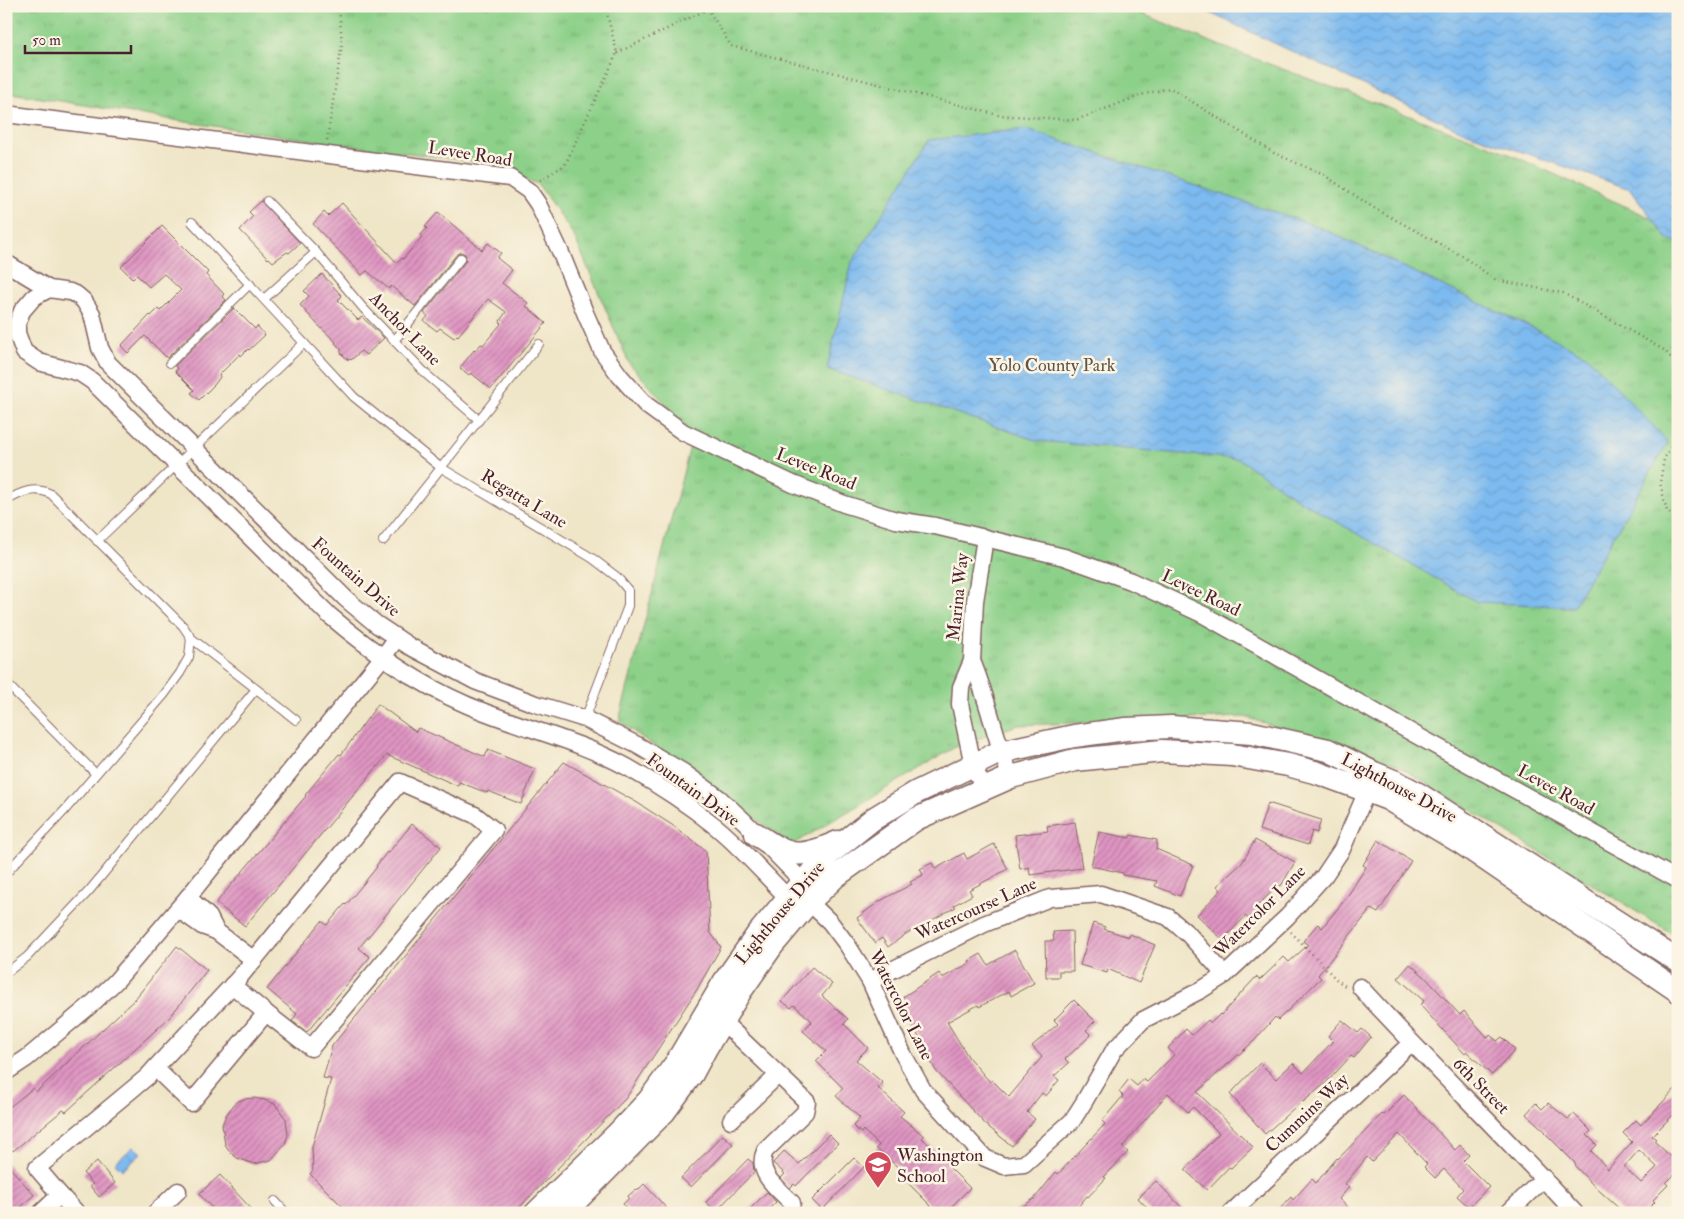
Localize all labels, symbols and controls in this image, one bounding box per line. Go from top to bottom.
scale bar [25,22,131,54]
text: 50 m [32,31,61,50]
street label: Levee Road [426,136,514,172]
street label: Anchor Lane [363,287,446,371]
park label: Yolo County Park [989,354,1116,377]
street label: Levee Road [772,442,860,496]
street label: Regatta Lane [477,464,572,534]
street label: Fountain Drive [307,532,406,622]
street label: Marina Way [942,551,974,642]
street label: Levee Road [1158,564,1244,622]
street label: Fountain Drive [642,748,745,832]
street label: Lighthouse Drive [1337,748,1461,828]
street label: Levee Road [1513,759,1599,821]
street label: Lighthouse Drive [730,856,830,969]
street label: Watercolor Lane [1208,860,1311,963]
street label: Watercourse Lane [911,872,1041,947]
street label: Watercolor Lane [863,945,939,1064]
street label: 6th Street [1448,1053,1515,1120]
street label: Cummins Way [1260,1068,1354,1158]
place label: Washington School [896,1144,983,1188]
school or university icon: Washington School [863,1150,893,1189]

